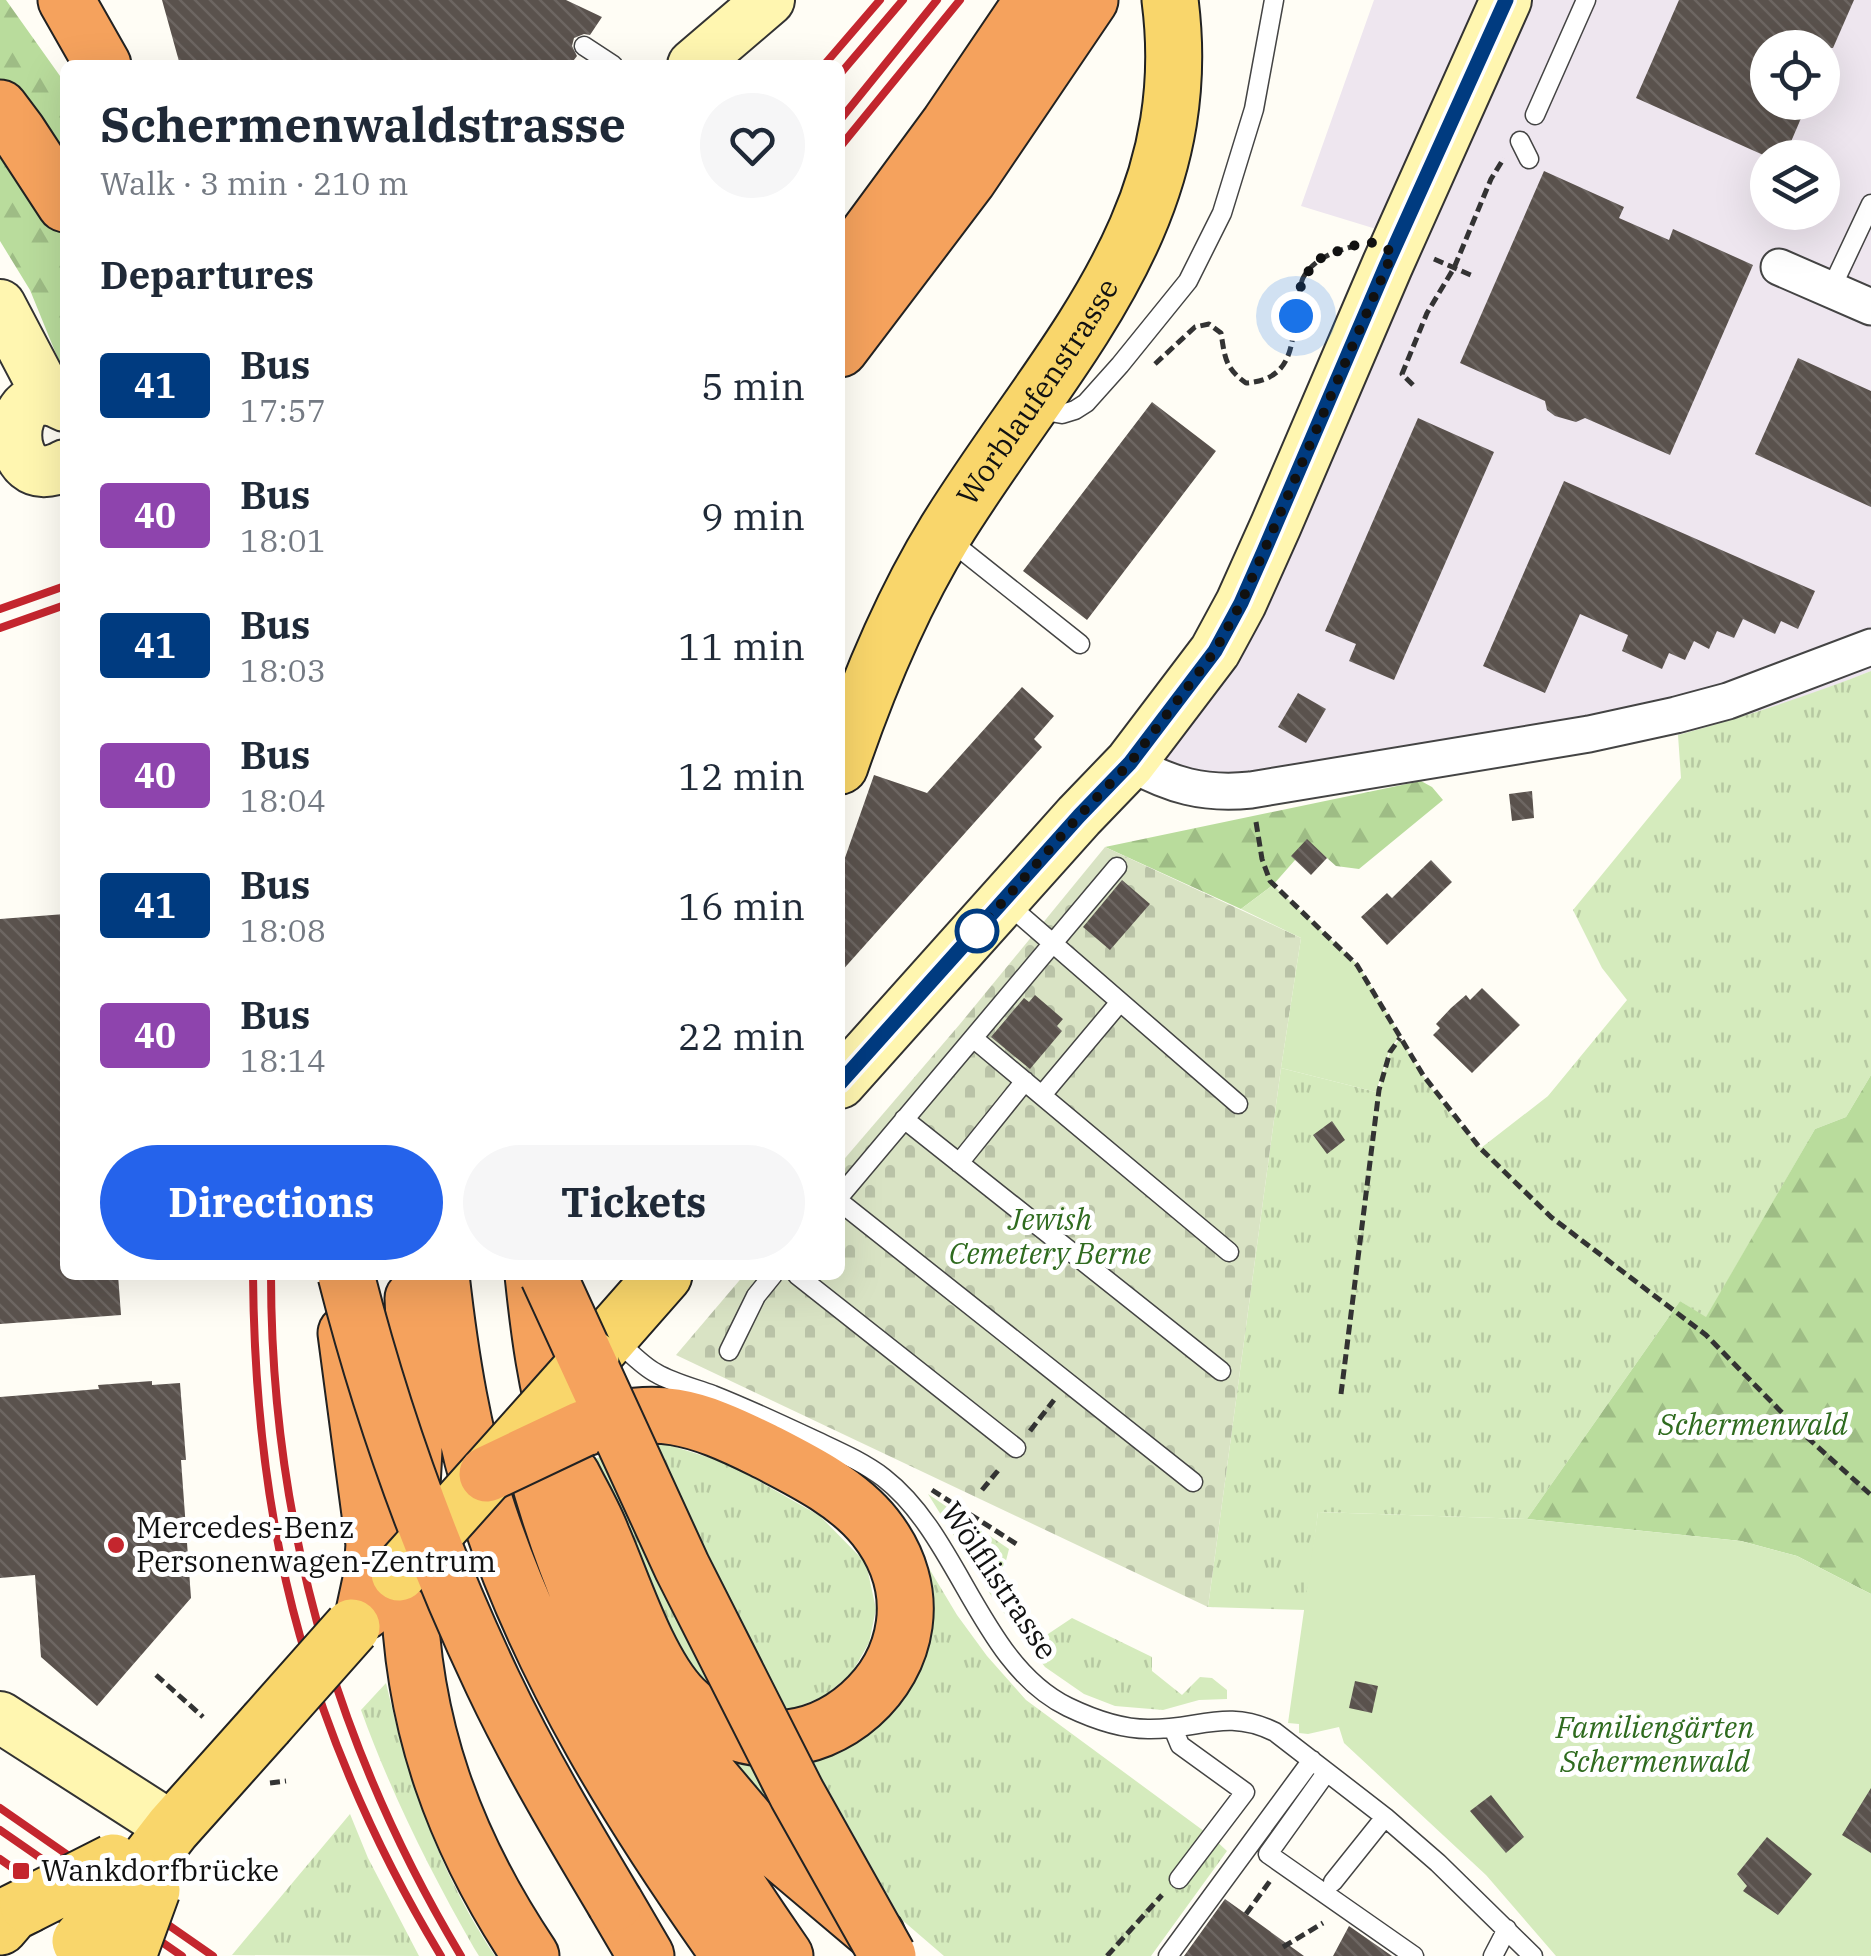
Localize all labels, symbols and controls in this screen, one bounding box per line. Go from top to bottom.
map controls [1750,30,1840,230]
button: locate [1750,30,1840,120]
text: Schermenwaldstrasse [100,93,626,155]
button: heart [700,93,805,198]
button: layers [1750,140,1840,230]
text: Walk · 3 min · 210 m [100,162,408,204]
text: Departures [100,250,314,299]
street label: Worblaufenstrasse [947,271,1126,512]
your location [1271,291,1321,341]
text: Bus [240,340,310,389]
text: 5 min [701,361,805,410]
text: 41 [134,362,176,408]
text: 17:57 [240,389,326,431]
text: Bus [240,470,310,519]
text: 9 min [701,491,805,540]
text: 40 [134,492,176,538]
text: 18:01 [240,519,326,561]
text: Bus [240,600,310,649]
text: 11 min [678,621,805,670]
text: 41 [134,622,176,668]
text: 18:03 [240,649,326,691]
text: Bus [240,730,310,779]
text: 12 min [678,751,805,800]
text: 40 [134,752,176,798]
text: 18:04 [240,779,326,821]
text: Bus [240,860,310,909]
text: 16 min [678,881,805,930]
text: 41 [134,882,176,928]
text: 18:08 [240,909,326,951]
unlabelled marker [956,910,998,952]
text: Bus [240,990,310,1039]
text: 22 min [678,1011,805,1060]
text: 40 [134,1012,176,1058]
text: 18:14 [240,1039,326,1081]
button: Directions [100,1145,443,1260]
button: Tickets [463,1145,805,1260]
park label: Jewish Cemetery Berne [949,1199,1151,1272]
park label: Schermenwald [1657,1404,1848,1443]
street label: Wölflistrasse [933,1494,1067,1666]
place label: Mercedes-Benz Personenwagen-Zentrum [136,1507,496,1580]
marker: Mercedes-Benz Personenwagen-Zentrum [105,1534,127,1556]
park label: Familiengärten Schermenwald [1555,1707,1754,1780]
place label: Wankdorfbrücke [41,1850,279,1889]
marker: Wankdorfbrücke [10,1860,32,1882]

